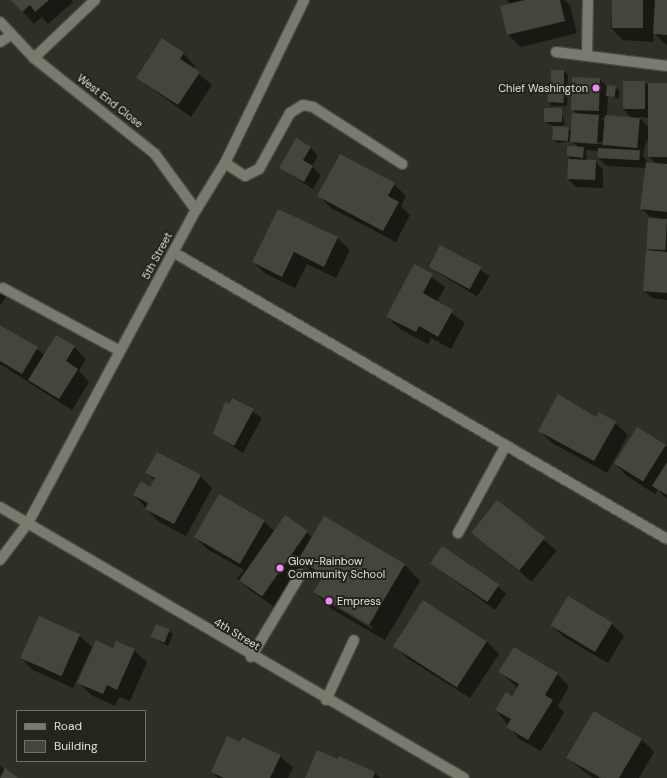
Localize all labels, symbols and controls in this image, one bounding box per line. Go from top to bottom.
street label: West End Close [74,71,146,131]
place label: Chief Washington [498,81,588,95]
marker: Chief Washington [591,83,601,93]
street label: 5th Street [139,230,175,282]
place label: Glow-Rainbow Community School [288,555,385,581]
marker: Glow-Rainbow Community School [275,563,285,573]
place label: Empress [337,594,381,608]
marker: Empress [324,596,334,606]
street label: 4th Street [212,615,262,653]
legend [16,710,146,762]
text: Road [54,718,82,734]
text: Building [54,738,98,754]

